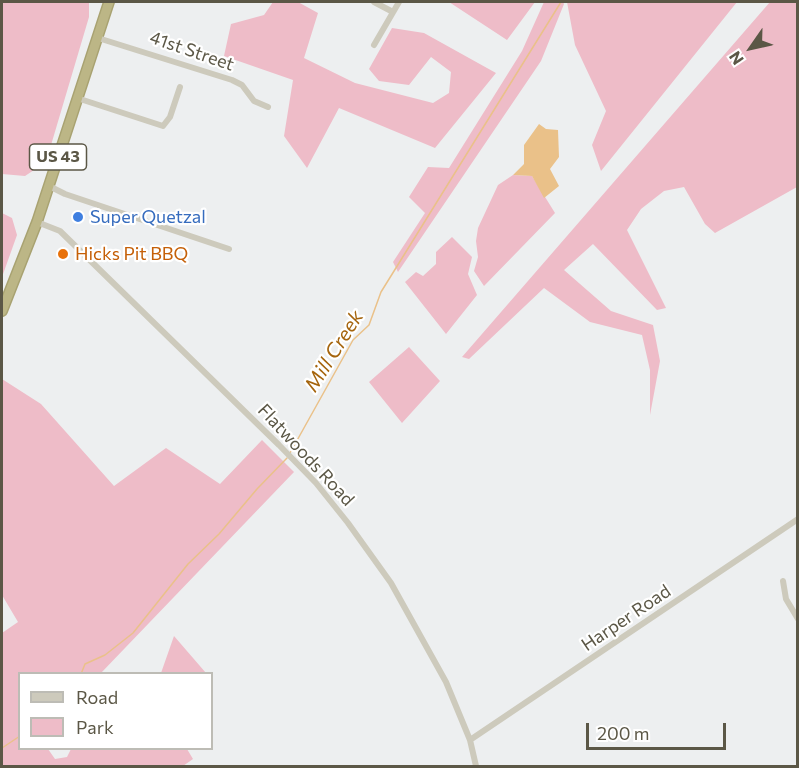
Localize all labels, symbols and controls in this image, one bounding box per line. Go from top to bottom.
north arrow [721,18,781,78]
street label: 41st Street [147,26,237,76]
text: N [724,48,747,69]
road number: US 43 [29,144,86,170]
place label: Super Quetzal [90,206,206,228]
marker: Super Quetzal [71,210,85,224]
place label: Hicks Pit BBQ [75,243,188,265]
marker: Hicks Pit BBQ [56,247,70,261]
water label: Mill Creek [300,306,368,396]
street label: Flatwoods Road [253,400,359,510]
street label: Harper Road [577,580,675,656]
legend [18,672,213,750]
text: Road [76,686,118,708]
scale bar [589,711,728,749]
text: Park [76,716,114,738]
text: 200 m [597,722,650,744]

